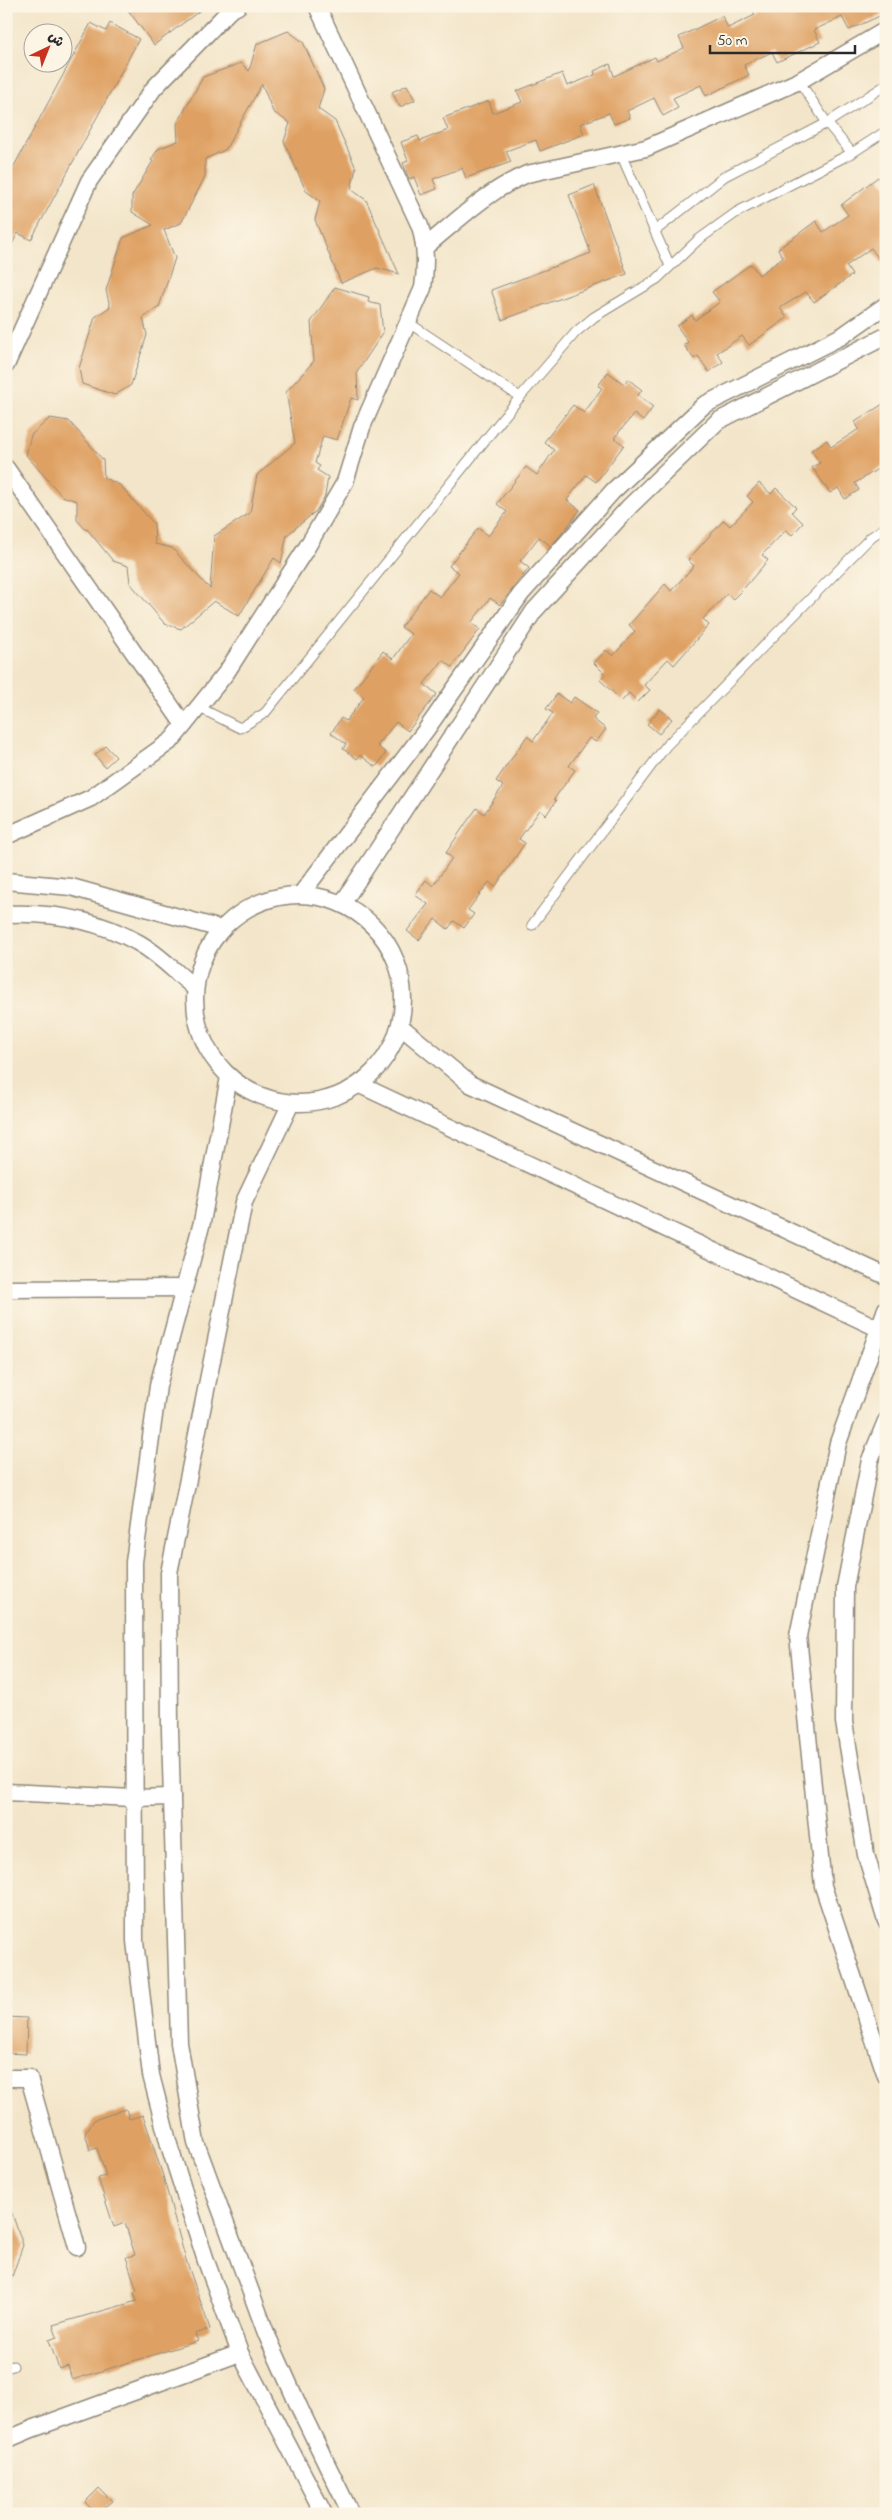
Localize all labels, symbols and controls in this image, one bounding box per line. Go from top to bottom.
north arrow [22,22,72,72]
scale bar [710,22,854,54]
text: ش [43,27,69,53]
text: 50 m [717,30,748,52]

